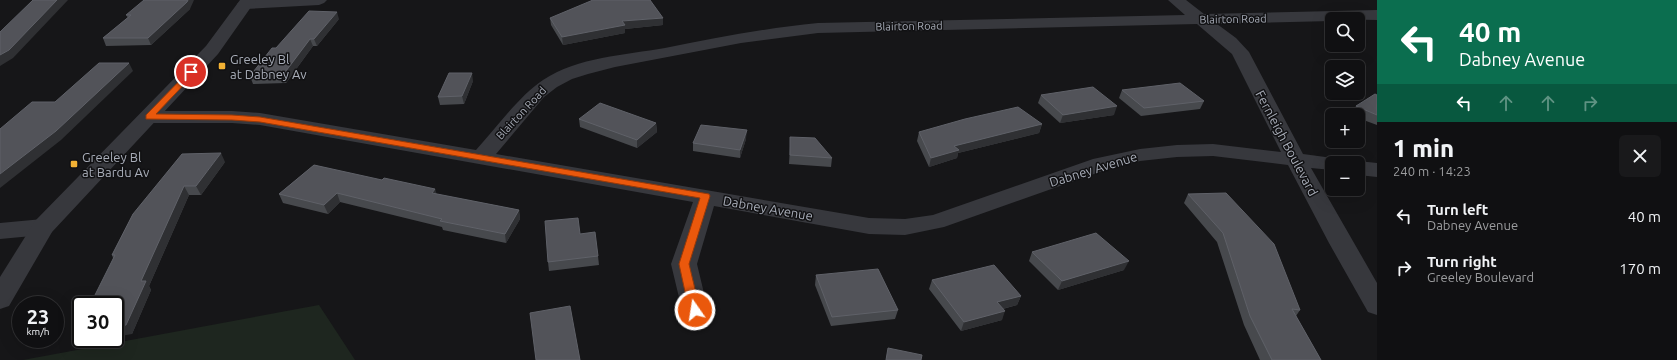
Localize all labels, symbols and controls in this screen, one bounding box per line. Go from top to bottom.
street label: Blairton Road [1199,12,1267,26]
map controls [1325,12,1365,196]
button: search [1325,12,1365,52]
icon: left [1393,16,1445,68]
text: 40 m [1459,16,1521,47]
street label: Blairton Road [875,19,943,33]
text: Dabney Avenue [1459,49,1585,69]
place label: Greeley Bl at Dabney Av [230,52,307,81]
pin [174,55,208,89]
button: layers [1325,60,1365,100]
icon: arrive [180,61,202,83]
marker: Greeley Bl at Dabney Av [217,61,227,71]
street label: Blairton Road [494,84,548,142]
street label: Fernleigh Boulevard [1253,88,1321,198]
icon: left [1453,92,1475,114]
icon: ahead [1495,92,1517,114]
icon: ahead [1537,92,1559,114]
icon: right [1579,92,1601,114]
button: + [1325,108,1365,148]
text: 1 min [1393,135,1454,162]
button: close [1619,135,1661,177]
street label: Dabney Avenue [1047,149,1139,189]
place label: Greeley Bl at Bardu Av [82,150,150,179]
button: − [1325,156,1365,196]
marker: Greeley Bl at Bardu Av [69,159,79,169]
text: 240 m · 14:23 [1393,164,1471,178]
street label: Dabney Avenue [722,193,814,223]
text: Turn left [1427,201,1488,218]
icon: left [1393,205,1415,227]
text: 40 m [1628,208,1661,225]
text: Dabney Avenue [1427,218,1518,232]
text: Turn right [1427,253,1497,270]
icon: right [1393,257,1415,279]
text: 170 m [1619,260,1661,277]
text: Greeley Boulevard [1427,270,1534,284]
position arrow [674,289,716,331]
speed limit sign: 30 [72,296,124,348]
text: 23 [27,305,49,328]
text: km/h [26,326,50,337]

